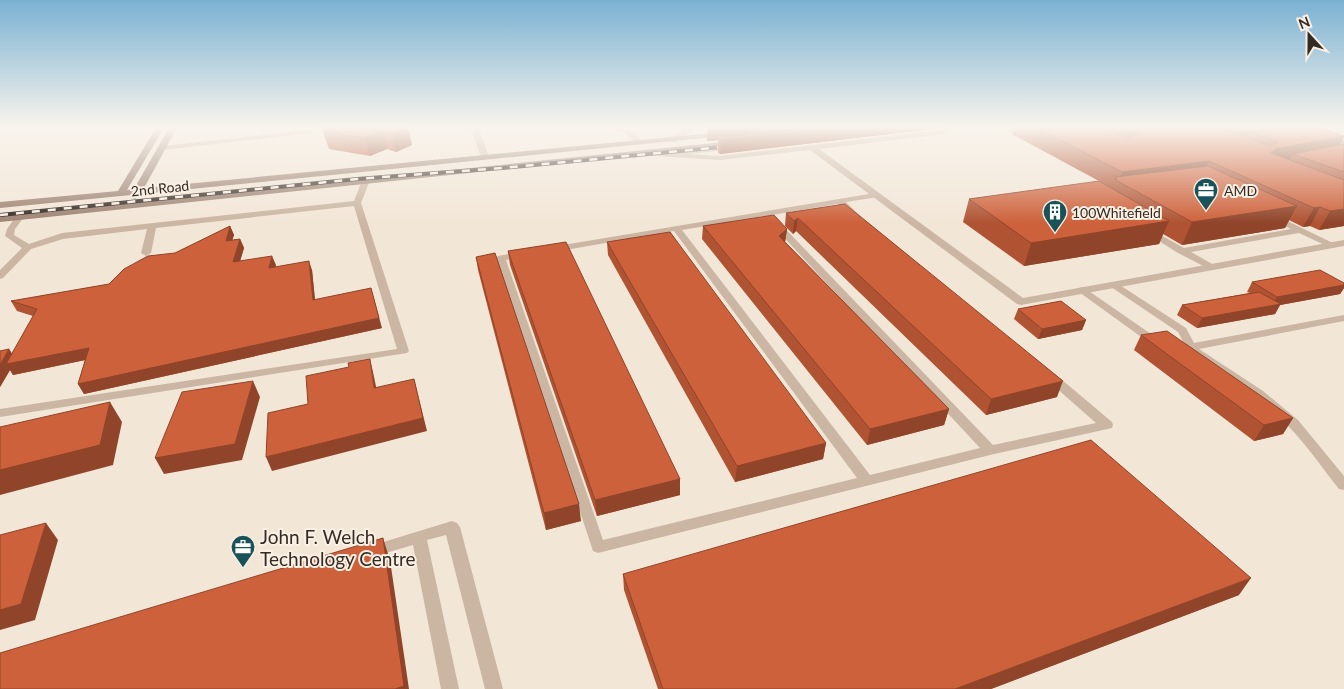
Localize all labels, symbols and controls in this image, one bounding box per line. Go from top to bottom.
north arrow [1284,10,1334,60]
text: N [1296,13,1312,32]
street label: 2nd Road [130,176,190,200]
office icon: AMD [1193,177,1219,211]
place label: AMD [1224,182,1257,199]
building icon: 100Whitefield [1042,199,1068,233]
place label: 100Whitefield [1072,204,1161,221]
place label: John F. Welch Technology Centre [260,525,416,570]
office icon: John F. Welch Technology Centre [230,534,256,568]

